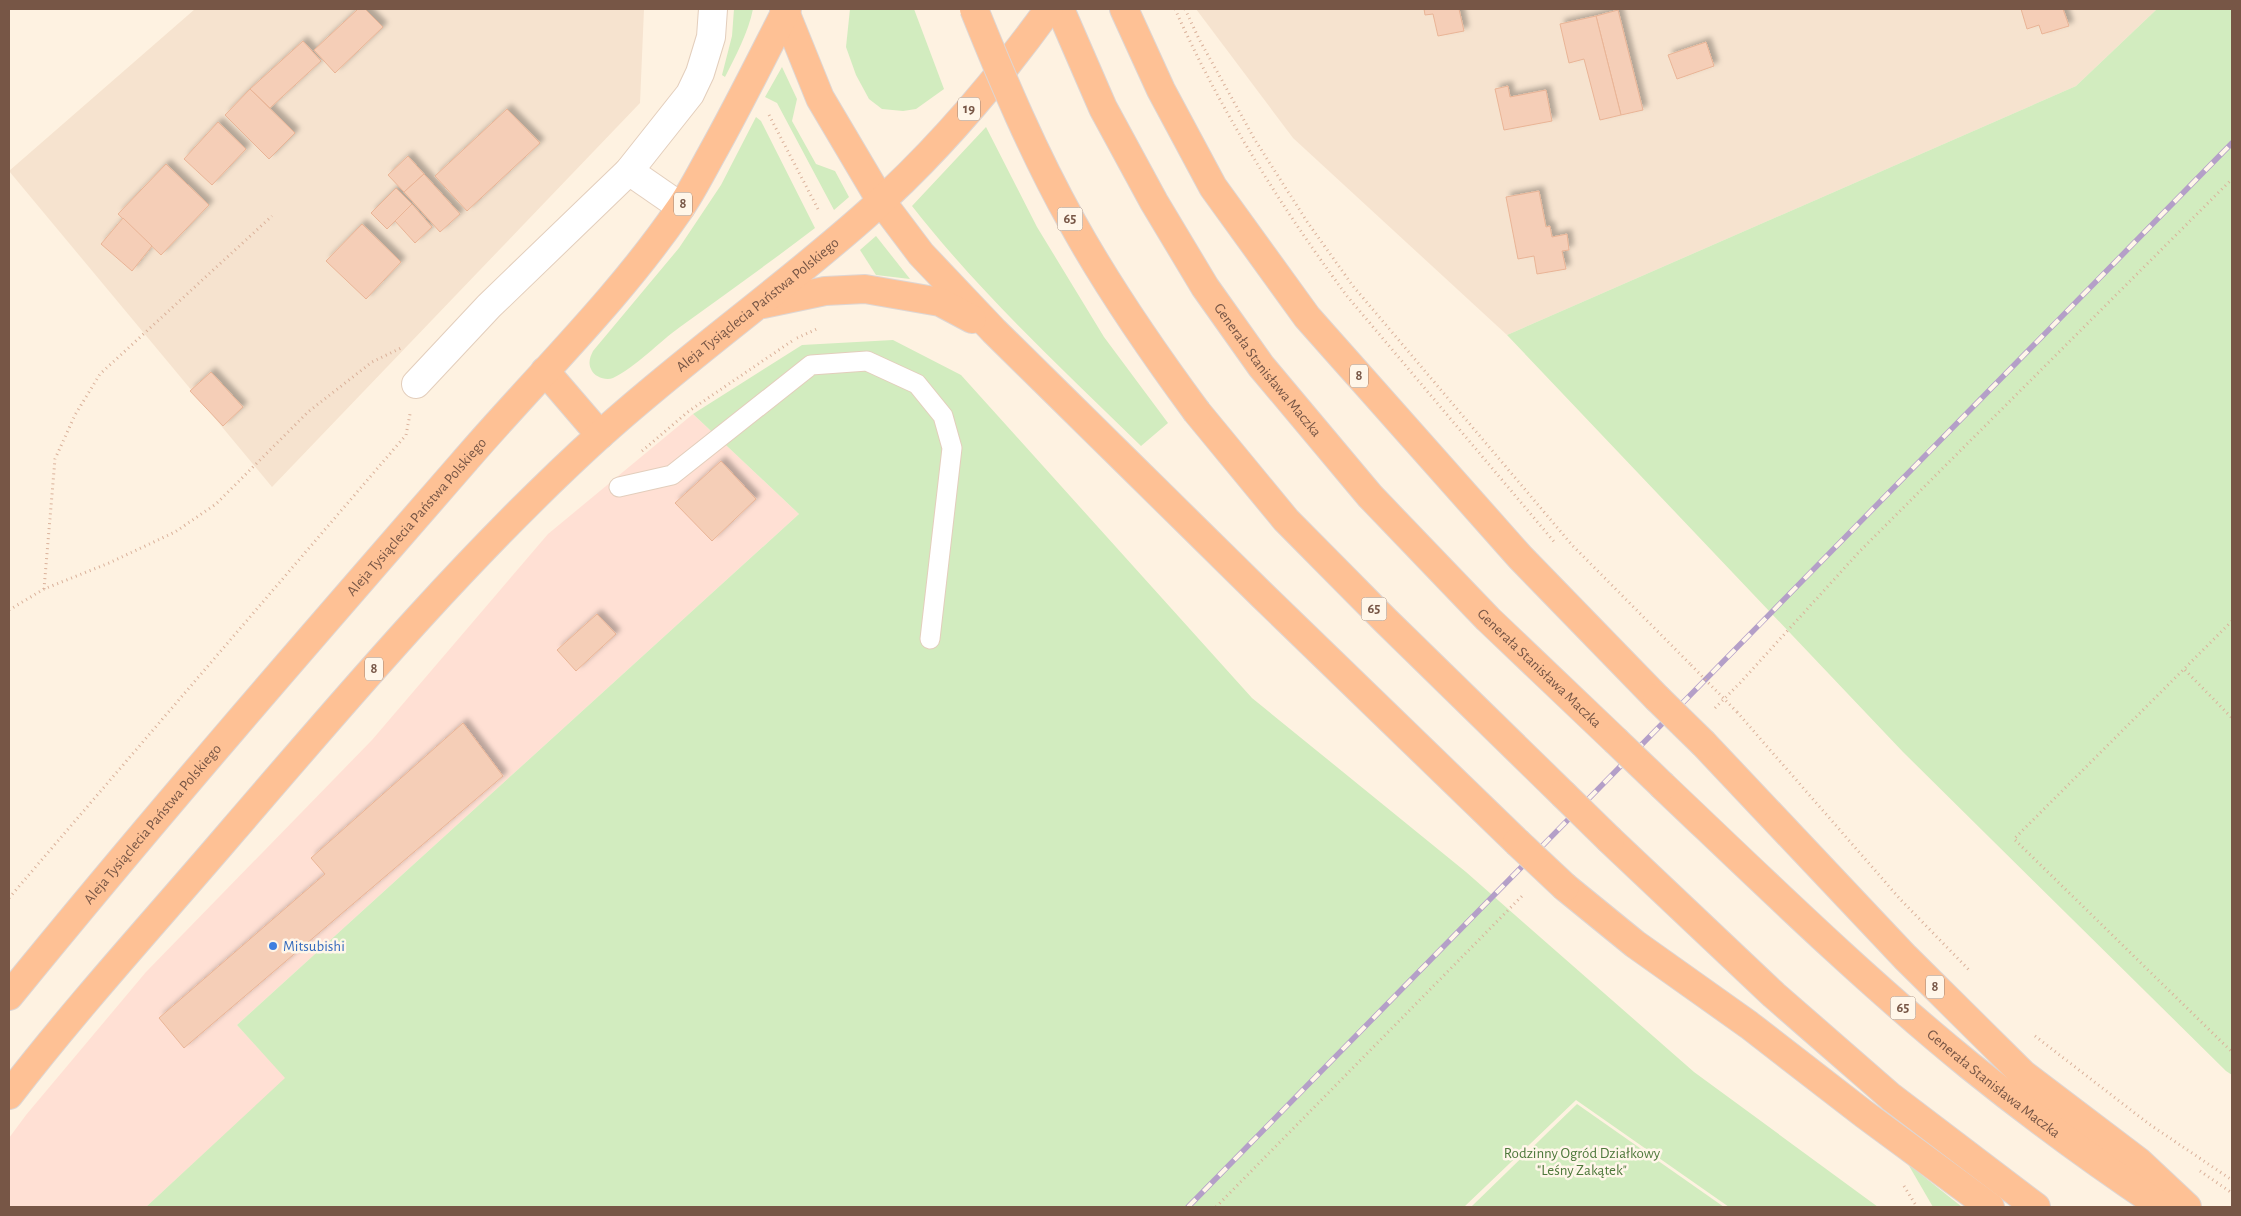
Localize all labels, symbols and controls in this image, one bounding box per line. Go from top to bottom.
road number: 19 [958,98,980,120]
road number: 8 [674,192,692,215]
road number: 65 [1058,208,1082,230]
street label: Aleja Tysiąclecia Państwa Polskiego [673,235,842,374]
street label: Generała Stanisława Maczka [1211,300,1324,440]
road number: 8 [1350,364,1368,388]
street label: Aleja Tysiąclecia Państwa Polskiego [344,435,489,599]
road number: 65 [1362,598,1386,620]
street label: Generała Stanisława Maczka [1475,606,1604,730]
road number: 8 [365,658,383,681]
street label: Aleja Tysiąclecia Państwa Polskiego [81,741,224,907]
place label: Mitsubishi [283,939,345,954]
marker: Mitsubishi [267,940,279,952]
road number: 8 [1926,976,1944,999]
road number: 65 [1890,996,1916,1020]
street label: Generała Stanisława Maczka [1924,1026,2063,1140]
park label: Rodzinny Ogród Działkowy "Leśny Zakątek" [1504,1146,1661,1178]

